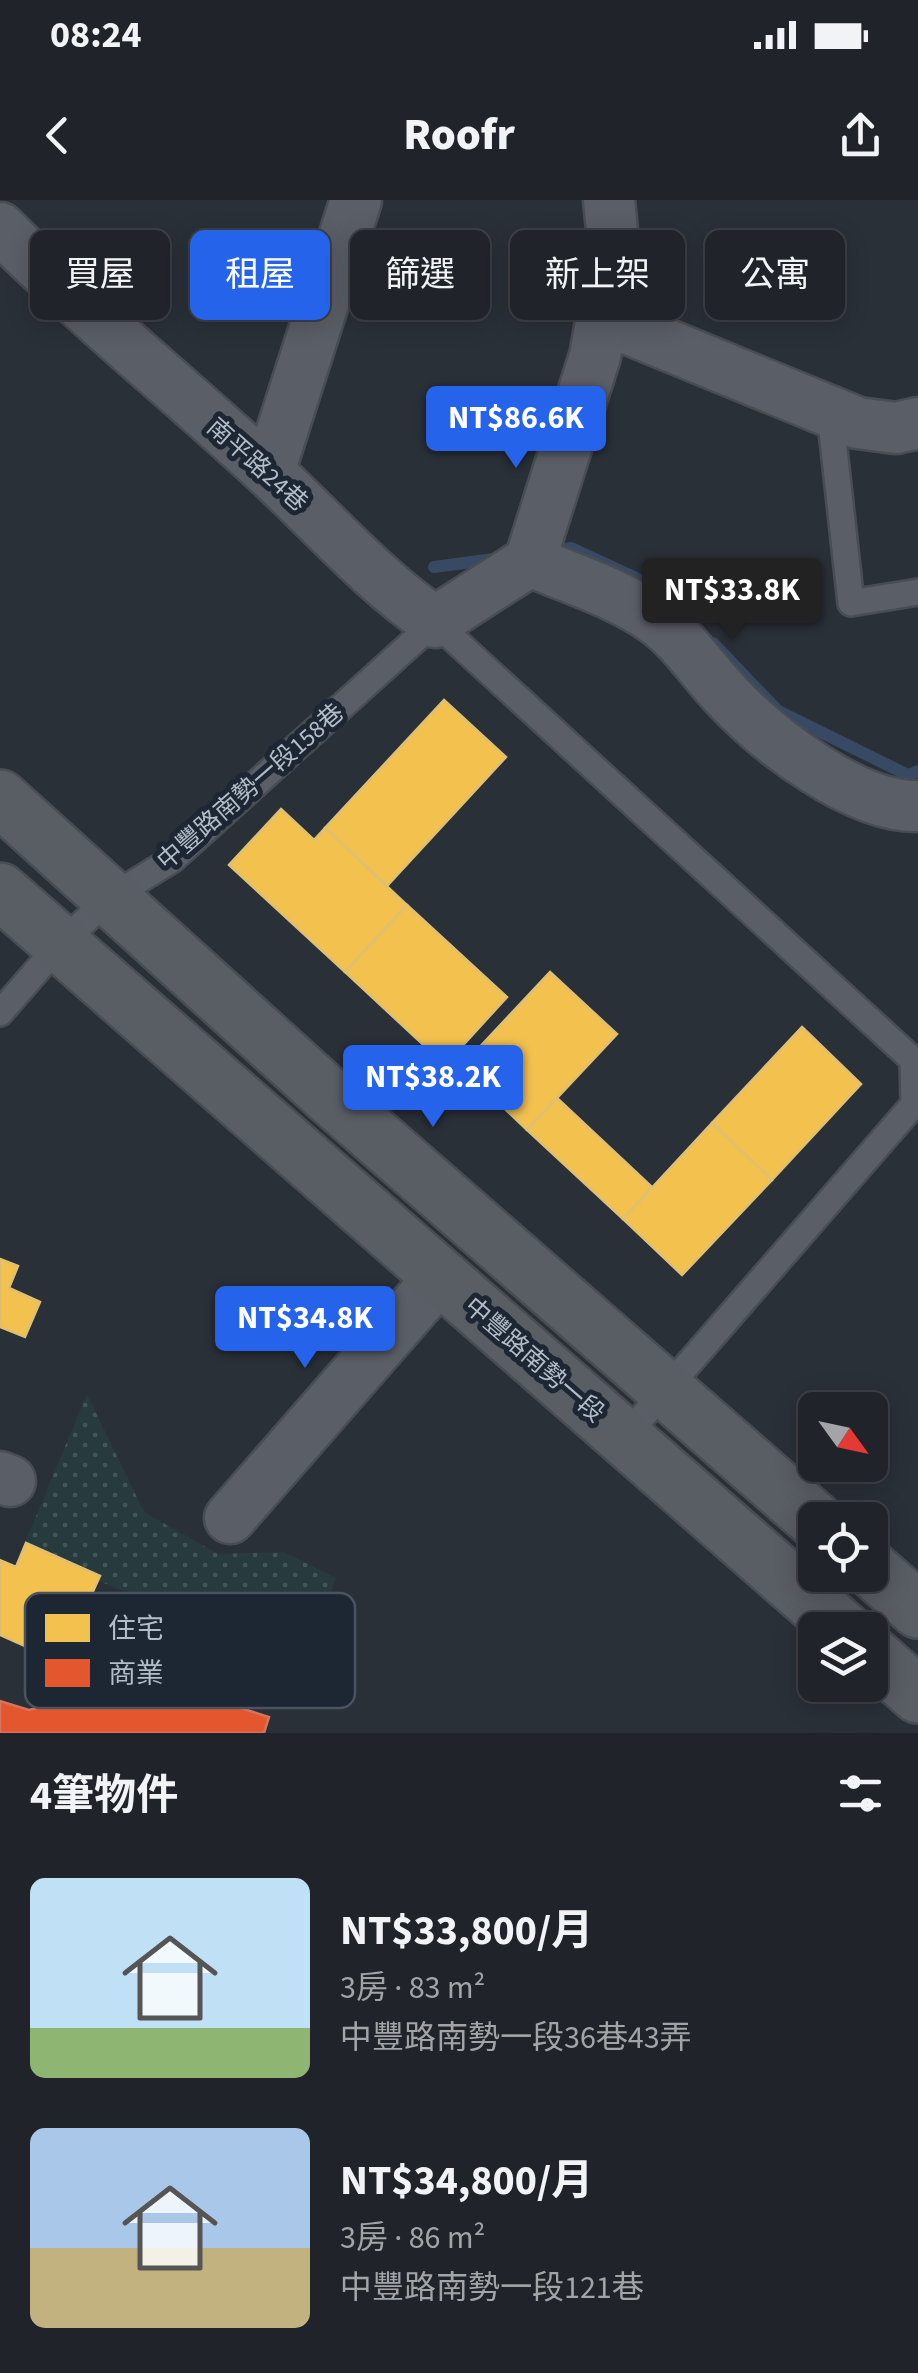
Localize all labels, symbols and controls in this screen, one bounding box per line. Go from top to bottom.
text: 08:24 [50,8,142,62]
text: Roofr [403,103,515,167]
icon: back [30,108,85,163]
icon: share [833,108,888,163]
chip: 買屋 [30,230,170,320]
chip: 租屋 [190,230,330,320]
chip: 篩選 [350,230,490,320]
chip: 新上架 [510,230,685,320]
chip: 公寓 [705,230,845,320]
pin: NT$86.6K [413,386,619,471]
text: NT$86.6K [448,395,584,441]
street label: 南平路24巷 [199,410,316,520]
pin: NT$33.8K [629,558,835,643]
text: NT$33.8K [664,567,800,613]
street label: 中豐路南勢一段158巷 [149,695,352,878]
pin: NT$38.2K [330,1045,536,1130]
text: NT$38.2K [365,1054,501,1100]
pin: NT$34.8K [202,1286,408,1371]
street label: 中豐路南勢一段 [456,1289,612,1431]
text: NT$34.8K [237,1295,373,1341]
north arrow [798,1392,888,1482]
map controls [798,1392,888,1702]
button: locate [798,1502,888,1592]
legend [25,1593,355,1708]
text: 住宅 [108,1609,164,1649]
button: layers [798,1612,888,1702]
text: 商業 [108,1654,164,1694]
text: 4筆物件 [30,1766,178,1826]
icon: filters [833,1766,888,1821]
text: NT$33,800/月 [340,1901,593,1961]
icon: home [110,1918,230,2038]
text: 3房 · 83 m² [340,1965,485,2011]
text: 中豐路南勢一段36巷43弄 [340,2015,692,2061]
text: NT$34,800/月 [340,2151,593,2211]
icon: home [110,2168,230,2288]
text: 3房 · 86 m² [340,2215,485,2261]
text: 中豐路南勢一段121巷 [340,2265,644,2311]

